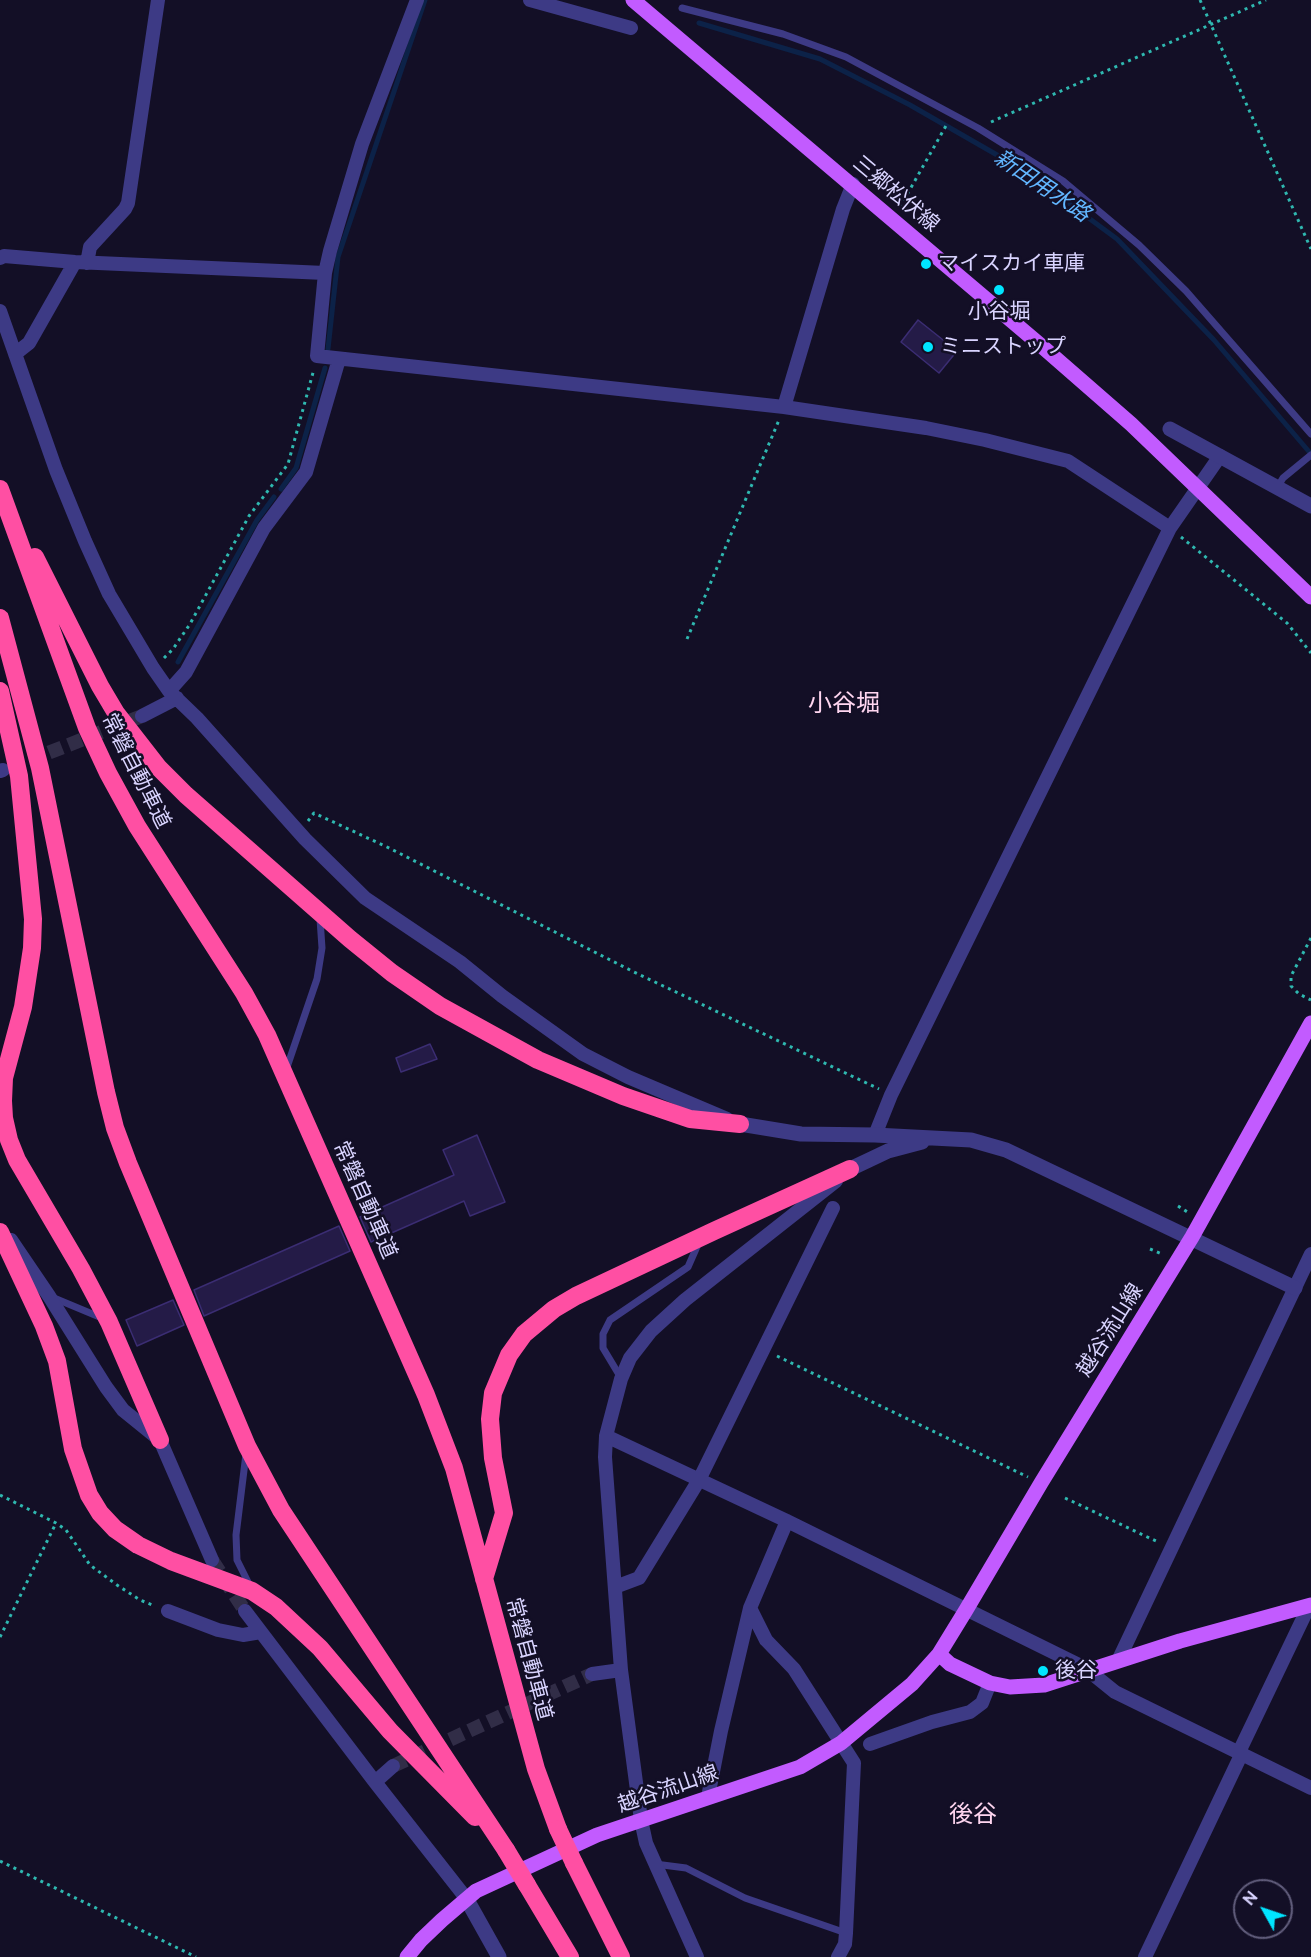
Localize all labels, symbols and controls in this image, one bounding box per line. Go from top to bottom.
water label: 新田用水路 [989,144,1095,228]
street label: 三郷松伏線 [848,151,944,237]
place label: マイスカイ車庫 [938,251,1085,277]
marker: マイスカイ車庫 [919,257,933,271]
marker: 小谷堀 [992,283,1006,297]
place label: 小谷堀 [968,299,1030,325]
place label: ミニストップ [940,334,1066,360]
marker: ミニストップ [921,340,935,354]
district label: 小谷堀 [808,690,880,718]
street label: 常磐自動車道 [96,709,176,833]
street label: 常磐自動車道 [328,1137,402,1263]
street label: 越谷流山線 [1071,1279,1149,1381]
street label: 常磐自動車道 [501,1595,557,1723]
place label: 後谷 [1055,1658,1097,1684]
marker: 後谷 [1036,1664,1050,1678]
street label: 越谷流山線 [614,1760,722,1818]
district label: 後谷 [949,1801,997,1829]
north arrow [1233,1879,1293,1939]
text: N [1239,1888,1262,1909]

